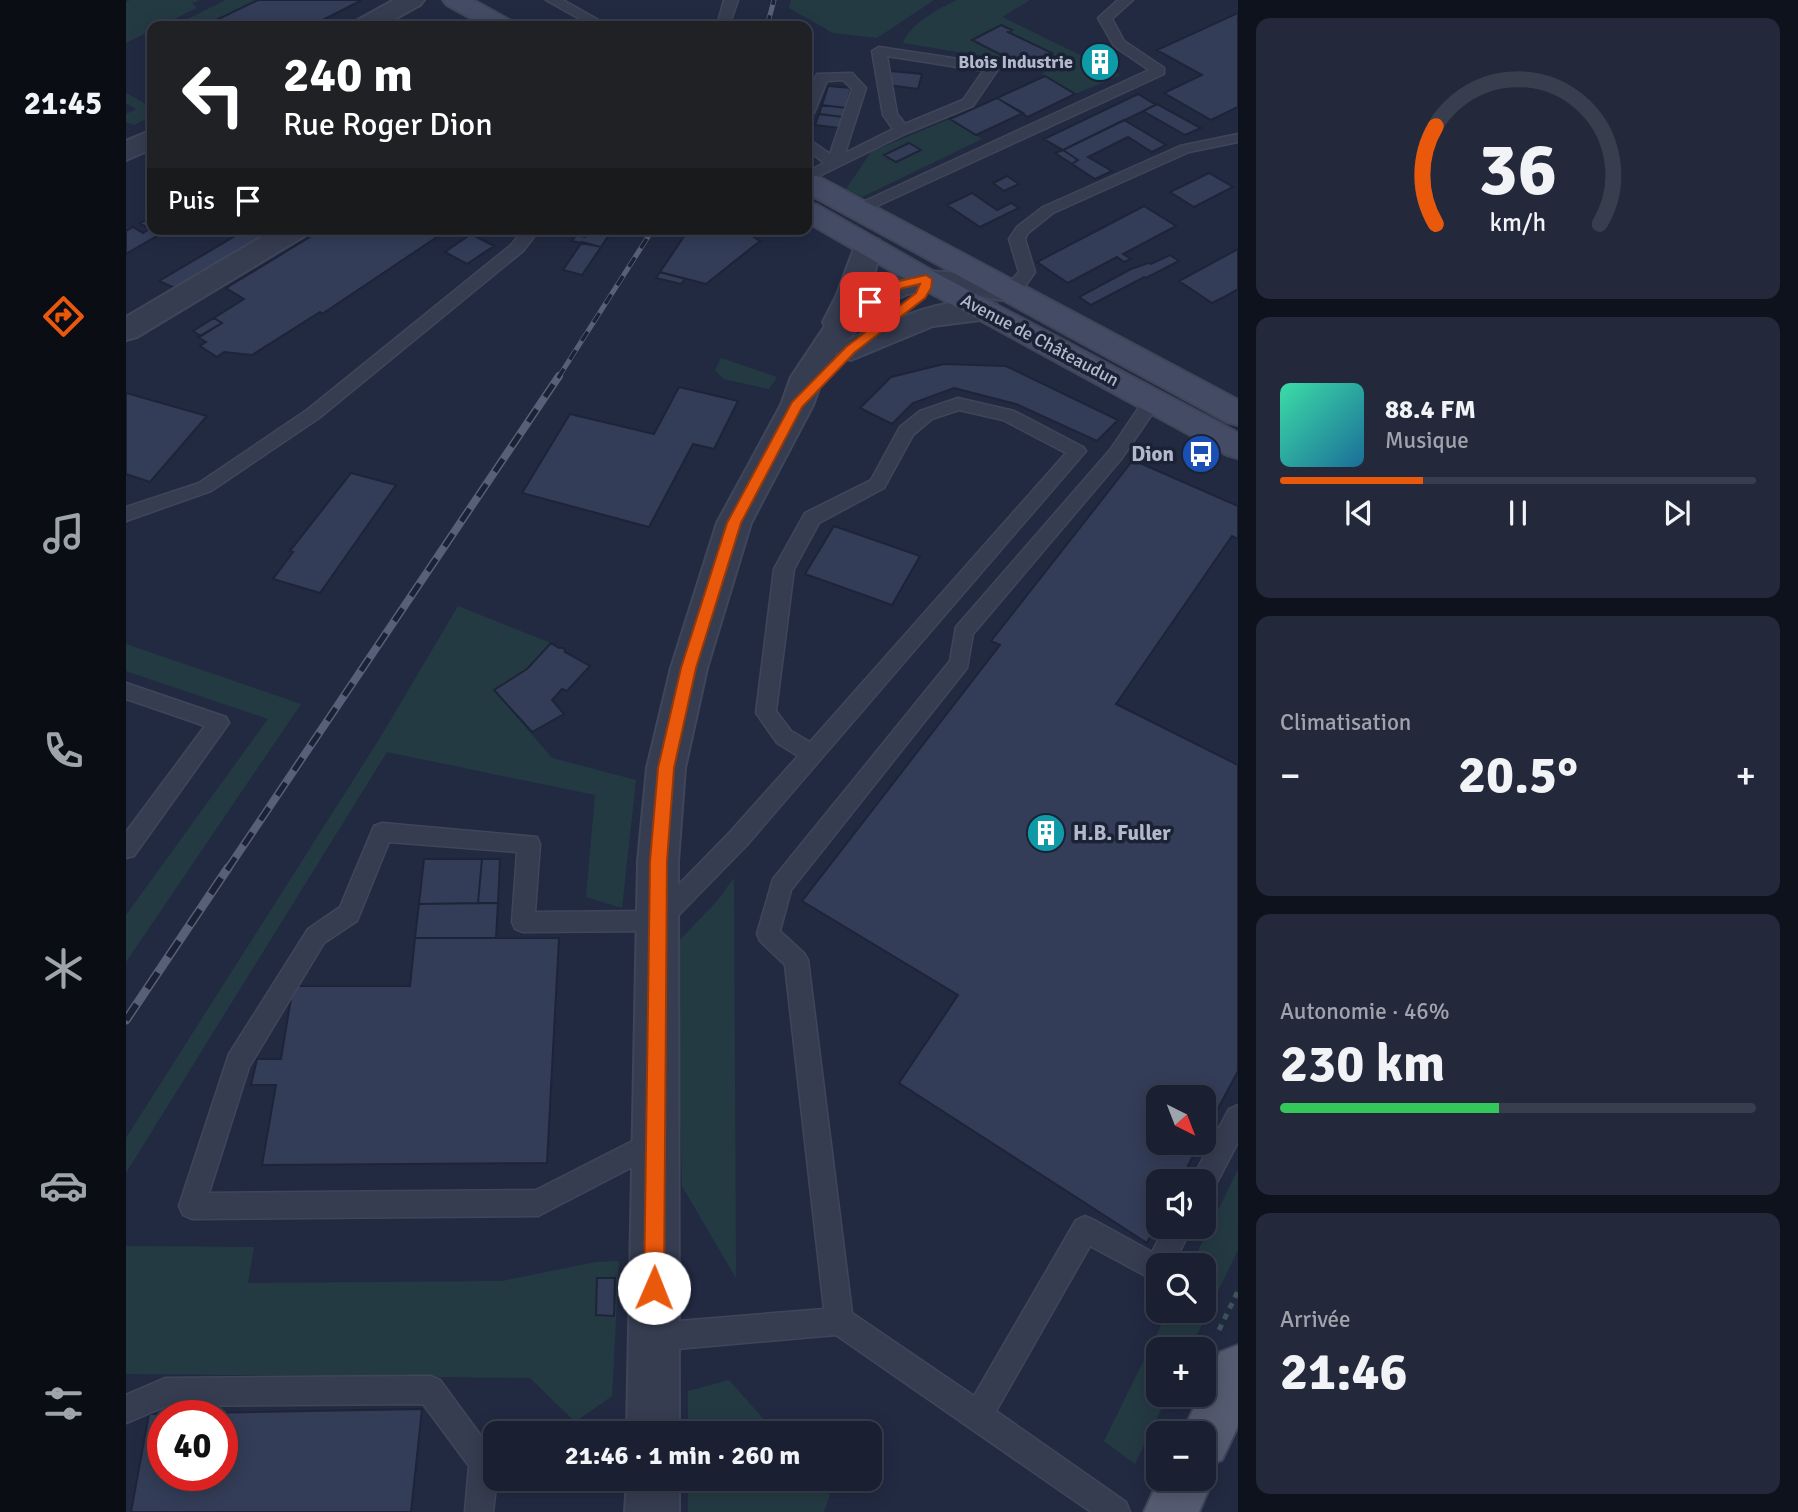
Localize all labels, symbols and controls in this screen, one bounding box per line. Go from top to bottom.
building icon: Blois Industrie [1079,41,1121,83]
text: 240 m [283,45,413,105]
icon: left [168,49,259,140]
place label: Blois Industrie [958,51,1073,73]
text: 21:45 [24,84,102,123]
text: Rue Roger Dion [283,105,493,144]
text: 36 [1479,127,1557,216]
icon: arrive [229,182,267,220]
text: Puis [168,185,215,217]
text: km/h [1490,207,1546,238]
pin [840,272,900,332]
icon: arrive [851,283,889,321]
street label: Avenue de Châteaudun [957,289,1123,391]
icon: directions [39,292,88,341]
text: 88.4 FM [1385,394,1476,426]
text: Musique [1385,426,1469,455]
bus stop icon: Dion [1180,433,1222,475]
place label: Dion [1131,441,1174,467]
icon: previous [1340,494,1378,532]
icon: pause [1499,494,1537,532]
icon: next [1658,494,1696,532]
icon: music [39,509,88,558]
text: Climatisation [1280,708,1411,737]
icon: phone [39,726,88,775]
text: 20.5° [1458,743,1578,807]
text: − [1280,752,1301,799]
text: + [1735,752,1756,799]
building icon: H.B. Fuller [1025,812,1067,854]
place label: H.B. Fuller [1073,820,1171,846]
icon: climate [39,944,88,993]
text: Autonomie · 46% [1280,997,1450,1026]
text: 230 km [1280,1032,1445,1096]
north arrow [1146,1085,1216,1155]
map controls [1146,1085,1216,1491]
icon: car [39,1161,88,1210]
button: sound [1146,1169,1216,1239]
position arrow [617,1251,691,1325]
button: search [1146,1253,1216,1323]
text: Arrivée [1280,1305,1351,1334]
button: + [1146,1337,1216,1407]
text: 21:46 [1280,1340,1408,1404]
icon: filters [39,1379,88,1428]
speed limit sign: 40 [147,1400,238,1491]
button: − [1146,1421,1216,1491]
text: 21:46 · 1 min · 260 m [565,1440,800,1472]

